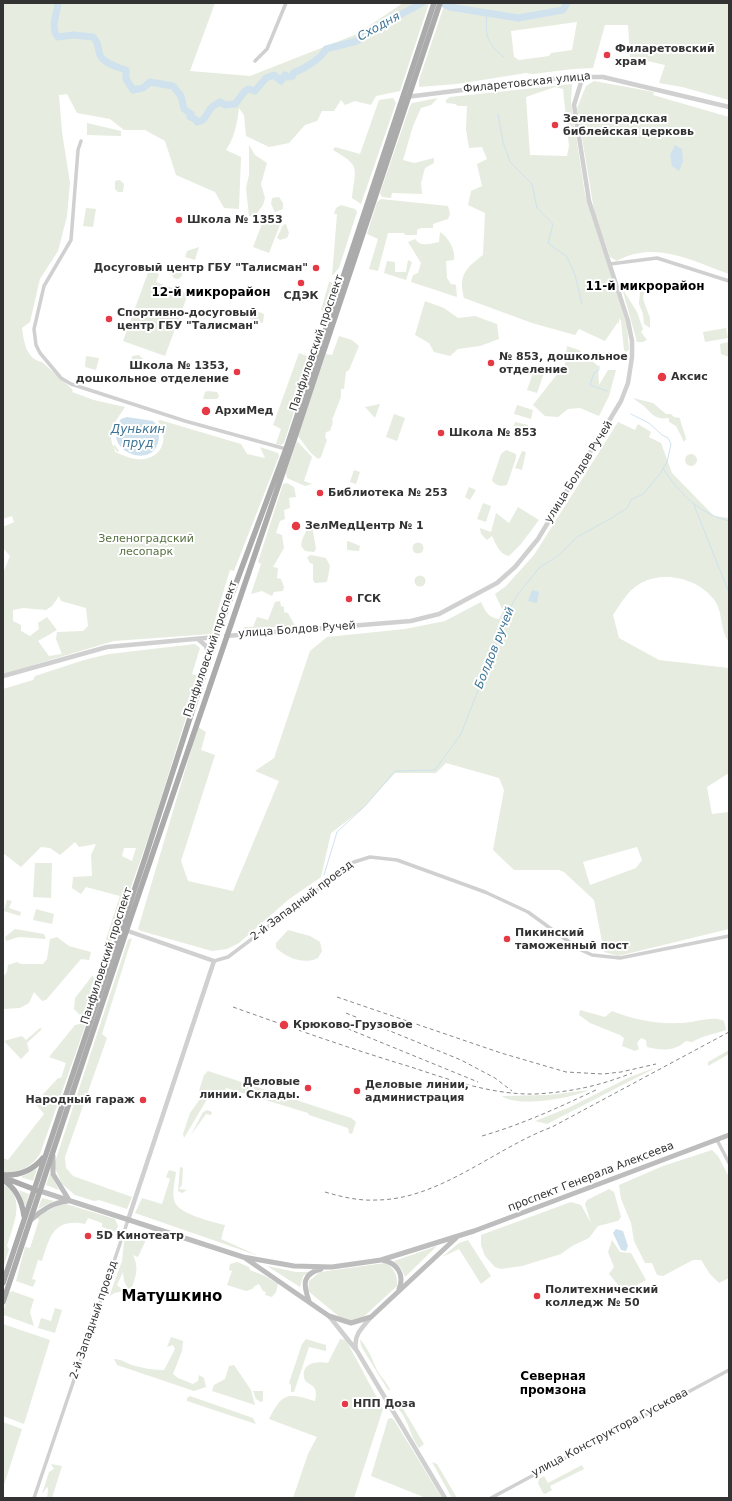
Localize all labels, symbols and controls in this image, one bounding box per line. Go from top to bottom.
water label: Сходня [355,10,403,44]
place label: Филаретовский храм [615,42,715,68]
marker: Филаретовский храм [602,50,612,60]
street label: Филаретовская улица [463,70,591,96]
place label: Зеленоградская библейская церковь [563,112,694,138]
marker: Зеленоградская библейская церковь [550,120,560,130]
place label: Школа № 1353 [187,213,283,227]
marker: Школа № 1353 [174,215,184,225]
place label: Досуговый центр ГБУ "Талисман" [94,261,308,275]
marker: Досуговый центр ГБУ "Талисман" [311,263,321,273]
street label: Панфиловский проспект [287,273,347,413]
marker: СДЭК [296,278,306,288]
district label: 11-й микрорайон [585,280,705,294]
district label: 12-й микрорайон [151,286,271,300]
place label: СДЭК [284,289,318,303]
place label: Спортивно-досуговый центр ГБУ "Талисман" [117,306,259,332]
marker: Спортивно-досуговый центр ГБУ "Талисман" [104,314,114,324]
place label: № 853, дошкольное отделение [499,350,628,376]
marker: № 853, дошкольное отделение [486,358,496,368]
place label: Школа № 1353, дошкольное отделение [76,359,229,385]
marker: Школа № 1353, дошкольное отделение [232,367,242,377]
place label: Аксис [671,370,708,384]
marker: Аксис [656,371,668,383]
place label: АрхиМед [215,404,273,418]
marker: АрхиМед [200,405,212,417]
street label: улица Болдов Ручей [542,419,616,525]
water label: Дунькин пруд [111,423,165,451]
place label: Школа № 853 [449,426,537,440]
marker: Школа № 853 [436,428,446,438]
place label: Библиотека № 253 [328,486,448,500]
marker: Библиотека № 253 [315,488,325,498]
place label: ЗелМедЦентр № 1 [305,519,424,533]
marker: ЗелМедЦентр № 1 [290,520,302,532]
park label: Зеленоградский лесопарк [98,532,194,558]
street label: Панфиловский проспект [181,579,241,719]
place label: ГСК [357,592,381,606]
marker: ГСК [344,594,354,604]
water label: Болдов ручей [472,605,518,691]
street label: улица Болдов Ручей [238,619,356,641]
street label: 2-й Западный проезд [248,858,356,944]
street label: Панфиловский проспект [79,886,135,1026]
place label: Пикинский таможенный пост [515,926,628,952]
marker: Пикинский таможенный пост [502,934,512,944]
place label: Крюково-Грузовое [293,1018,413,1032]
marker: Крюково-Грузовое [278,1019,290,1031]
place label: Деловые линии. Склады. [199,1075,300,1101]
place label: Деловые линии, администрация [365,1078,469,1104]
marker: Деловые линии. Склады. [303,1083,313,1093]
marker: Деловые линии, администрация [352,1086,362,1096]
place label: Народный гараж [26,1093,135,1107]
marker: Народный гараж [138,1095,148,1105]
street label: проспект Генерала Алексеева [506,1139,676,1215]
place label: 5D Кинотеатр [96,1229,184,1243]
marker: 5D Кинотеатр [83,1231,93,1241]
street label: 2-й Западный проезд [67,1259,121,1381]
place label: Политехнический колледж № 50 [545,1283,658,1309]
district label: Матушкино [122,1288,222,1306]
marker: Политехнический колледж № 50 [532,1291,542,1301]
district label: Северная промзона [520,1370,586,1398]
street label: улица Конструктора Гуськова [529,1386,691,1480]
place label: НПП Доза [353,1397,416,1411]
marker: НПП Доза [340,1399,350,1409]

